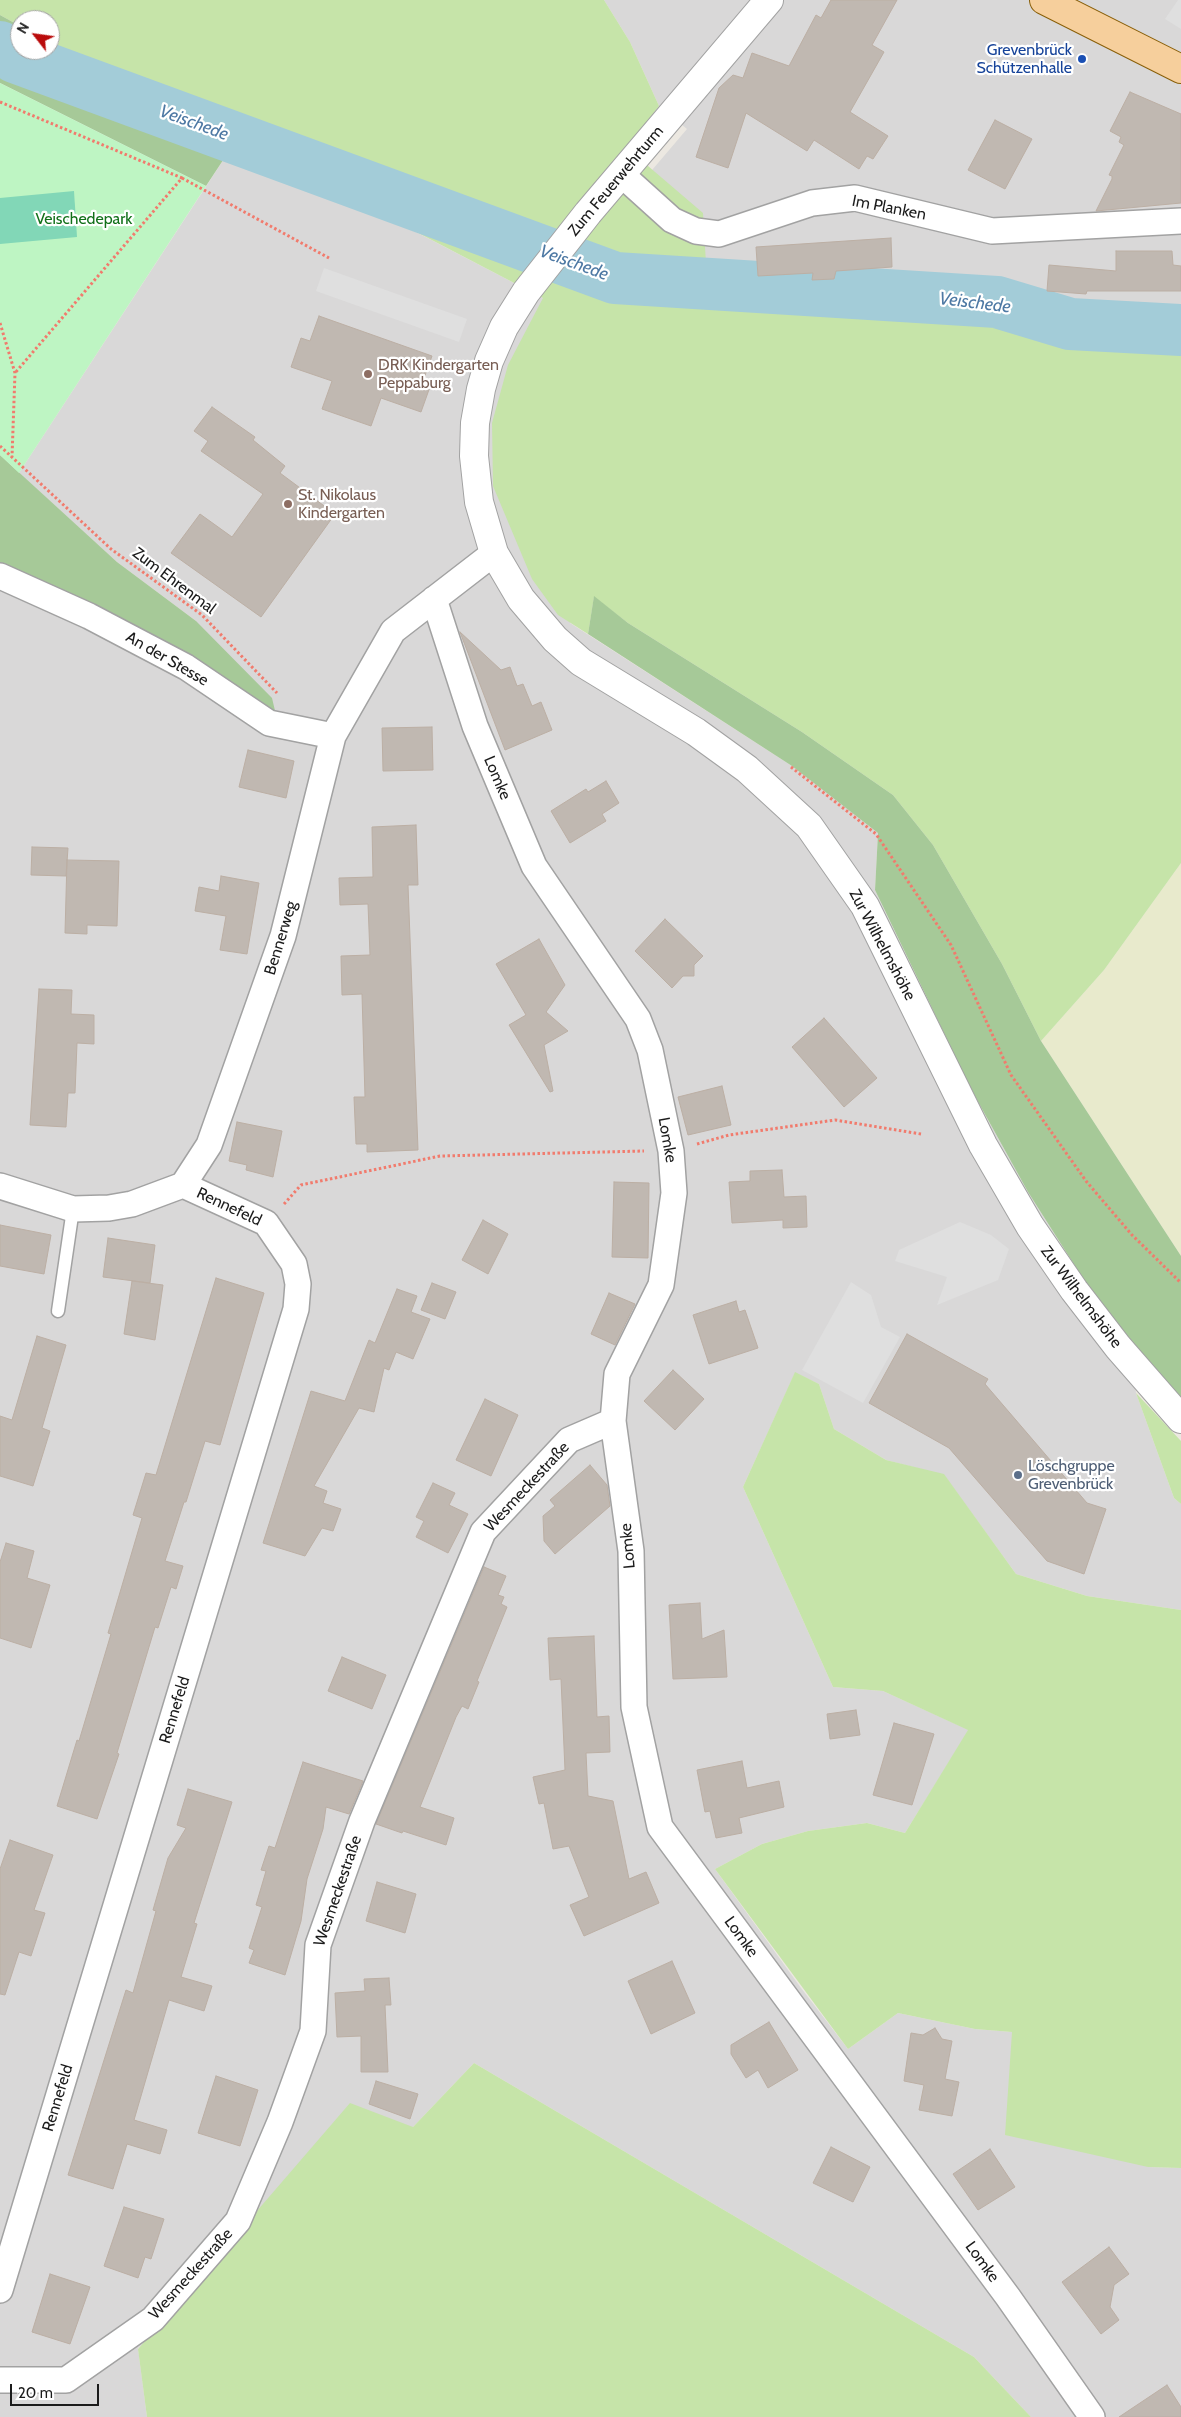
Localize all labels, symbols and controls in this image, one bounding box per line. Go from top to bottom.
north arrow [10,10,60,60]
text: N [13,19,33,37]
place label: Grevenbrück Schützenhalle [976,40,1072,78]
marker: Grevenbrück Schützenhalle [1076,53,1088,65]
water label: Veischede [157,101,231,145]
street label: Zum Feuerwehrturm [564,122,668,240]
street label: Im Planken [850,191,928,225]
park label: Veischedepark [35,209,133,229]
water label: Veischede [537,241,611,285]
water label: Veischede [938,288,1012,318]
place label: DRK Kindergarten Peppaburg [378,355,499,393]
marker: DRK Kindergarten Peppaburg [362,368,374,380]
place label: St. Nikolaus Kindergarten [298,485,385,523]
marker: St. Nikolaus Kindergarten [282,498,294,510]
street label: Zum Ehrenmal [129,543,219,619]
street label: An der Stesse [122,628,212,690]
street label: Lomke [479,753,515,803]
street label: Zur Wilhelmshöhe [845,886,919,1004]
street label: Bennerweg [261,899,301,977]
street label: Lomke [654,1116,680,1164]
street label: Rennefeld [193,1184,265,1230]
street label: Zur Wilhelmshöhe [1036,1242,1126,1352]
street label: Wesmeckestraße [480,1438,574,1536]
place label: Löschgruppe Grevenbrück [1028,1456,1115,1494]
marker: Löschgruppe Grevenbrück [1012,1469,1024,1481]
street label: Lomke [616,1522,640,1570]
street label: Rennefeld [156,1674,194,1746]
street label: Wesmeckestraße [310,1833,366,1949]
street label: Lomke [720,1913,762,1961]
street label: Rennefeld [39,2062,77,2134]
street label: Wesmeckestraße [145,2225,237,2323]
street label: Lomke [961,2238,1003,2286]
scale bar [12,2374,101,2406]
text: 20 m [18,2384,53,2402]

